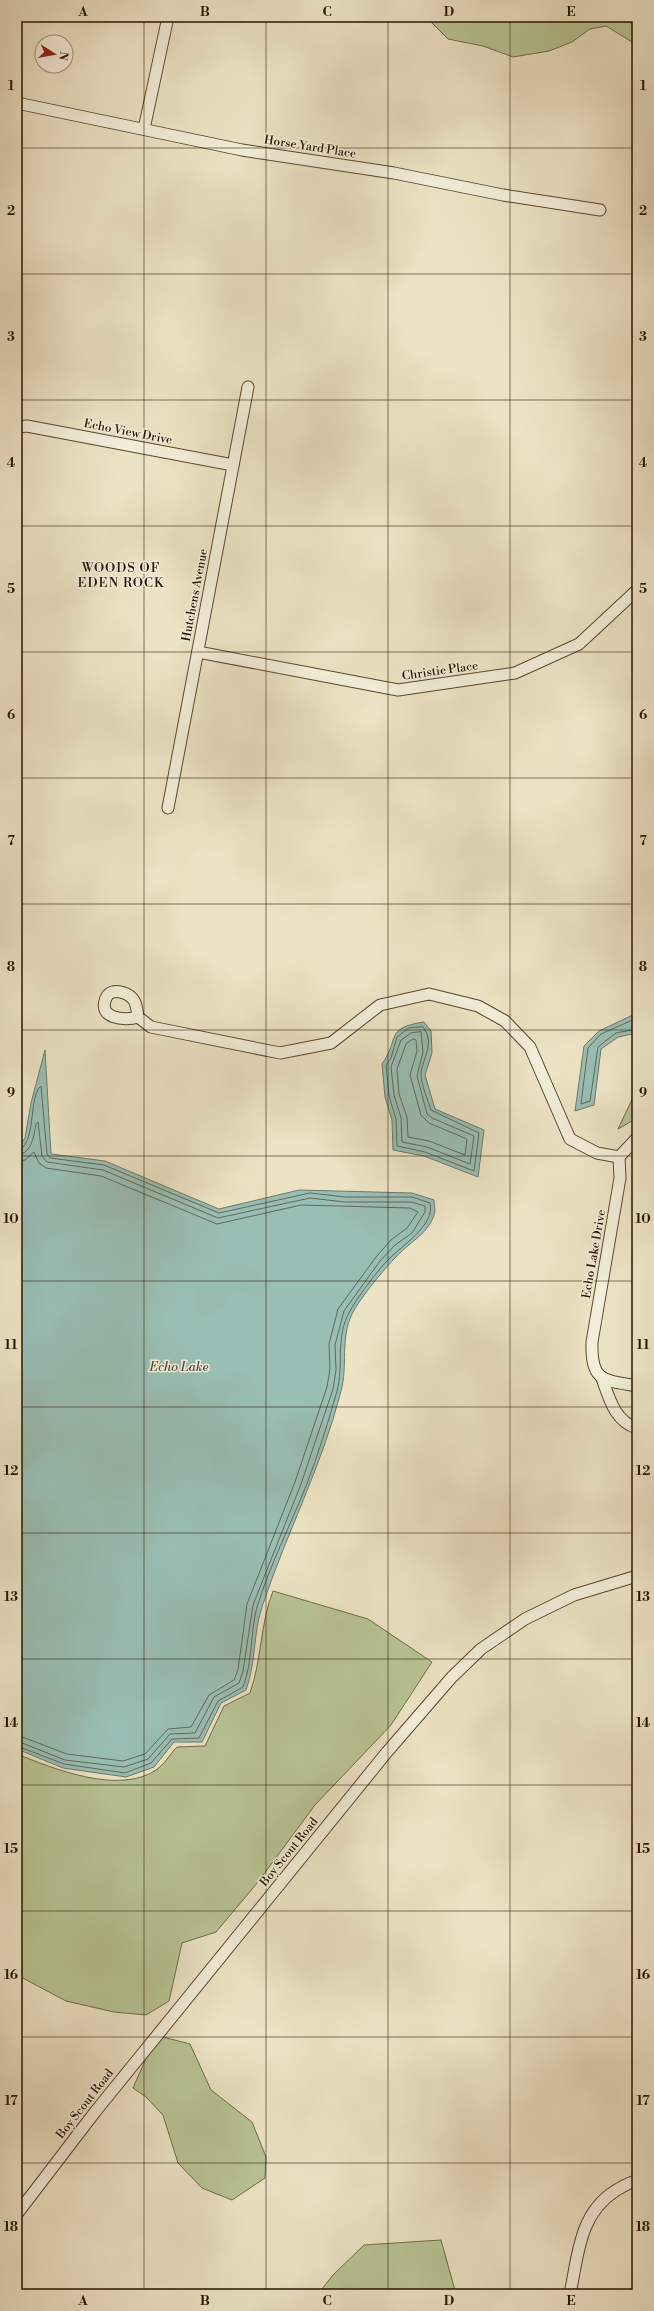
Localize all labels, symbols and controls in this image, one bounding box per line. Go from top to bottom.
text: A [77,4,88,20]
text: B [200,4,210,20]
text: C [322,4,332,20]
text: D [444,4,454,20]
text: E [566,4,576,20]
north arrow [34,34,74,74]
text: N [55,50,71,62]
text: 1 [8,78,15,94]
text: 1 [640,78,647,94]
street label: Horse Yard Place [263,132,357,162]
text: 2 [7,203,15,219]
text: 2 [639,203,647,219]
text: 3 [7,329,15,345]
text: 3 [639,329,647,345]
street label: Echo View Drive [82,416,174,448]
text: 4 [7,455,16,471]
text: 4 [639,455,648,471]
street label: Hutchens Avenue [179,547,211,643]
district label: WOODS OF EDEN ROCK [77,560,165,591]
text: 5 [7,581,15,597]
text: 5 [639,581,647,597]
street label: Christie Place [401,658,479,684]
text: 6 [7,707,15,723]
text: 6 [639,707,647,723]
text: 7 [7,833,15,849]
text: 7 [639,833,647,849]
text: 8 [7,959,15,975]
text: 8 [639,959,647,975]
text: 9 [7,1085,15,1101]
text: 9 [639,1085,647,1101]
street label: Echo Lake Drive [579,1208,609,1300]
text: 10 [3,1211,19,1227]
text: 10 [635,1211,651,1227]
text: 11 [5,1337,18,1353]
text: 11 [637,1337,650,1353]
water label: Echo Lake [148,1359,209,1375]
text: 12 [4,1463,18,1479]
text: 12 [636,1463,650,1479]
text: 13 [4,1589,18,1605]
text: 13 [636,1589,650,1605]
text: 14 [4,1715,18,1731]
text: 14 [636,1715,650,1731]
street label: Boy Scout Road [256,1814,321,1890]
text: 15 [4,1841,18,1857]
text: 15 [636,1841,650,1857]
text: 16 [4,1967,18,1983]
text: 16 [636,1967,650,1983]
street label: Boy Scout Road [53,2066,117,2143]
text: 17 [4,2093,18,2109]
text: 17 [636,2093,650,2109]
text: 18 [4,2219,18,2235]
text: 18 [636,2219,650,2235]
text: A [77,2293,88,2309]
text: B [200,2293,210,2309]
text: C [322,2293,332,2309]
text: D [444,2293,454,2309]
text: E [566,2293,576,2309]

